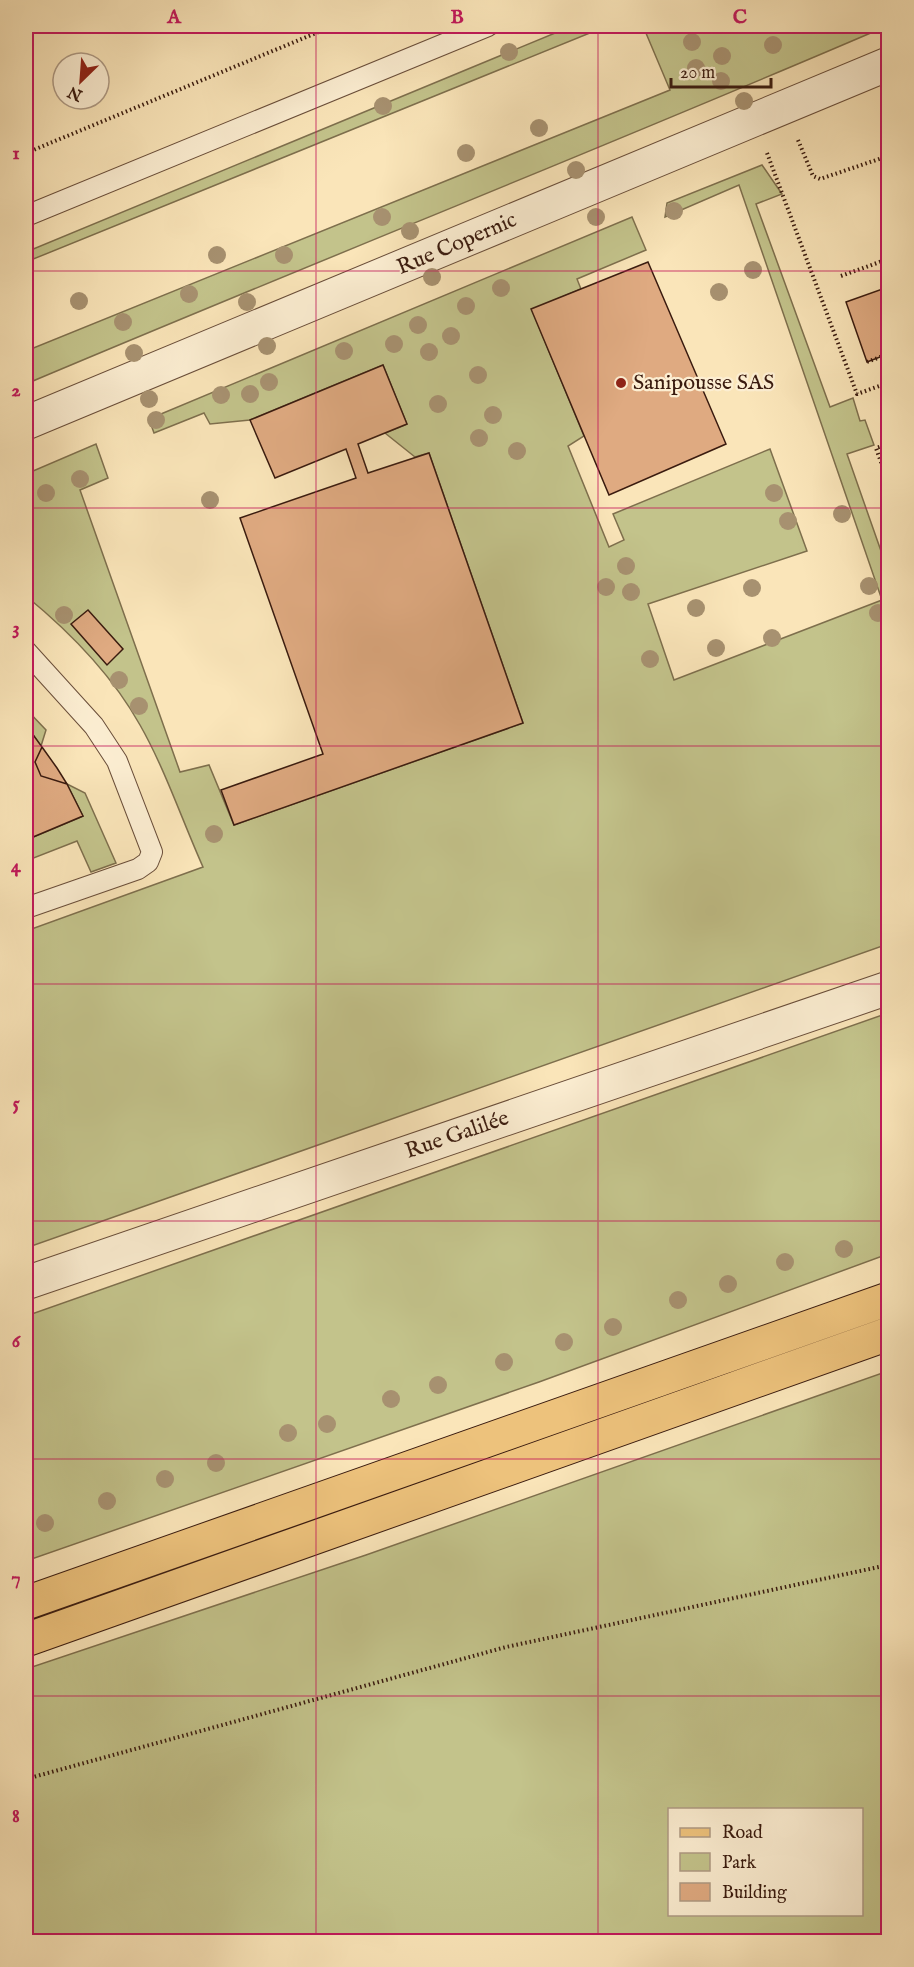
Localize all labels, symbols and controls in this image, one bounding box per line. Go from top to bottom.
text: A [166,5,182,30]
text: B [450,5,464,30]
text: C [733,5,747,30]
north arrow [51,51,111,111]
scale bar [671,51,772,89]
text: 20 m [680,62,715,85]
text: N [65,81,87,105]
text: 1 [12,141,20,166]
street label: Rue Copernic [393,206,521,282]
place label: Sanipousse SAS [633,369,774,397]
marker: Sanipousse SAS [614,376,628,390]
text: 2 [11,378,21,403]
text: 3 [12,616,20,641]
text: 4 [11,854,22,879]
text: 5 [12,1091,20,1116]
street label: Rue Galilée [401,1104,513,1166]
text: 6 [12,1329,22,1354]
text: 7 [11,1566,21,1591]
text: 8 [12,1804,20,1829]
legend [668,1808,863,1916]
text: Road [722,1822,763,1845]
text: Park [722,1852,757,1875]
text: Building [722,1882,787,1905]

